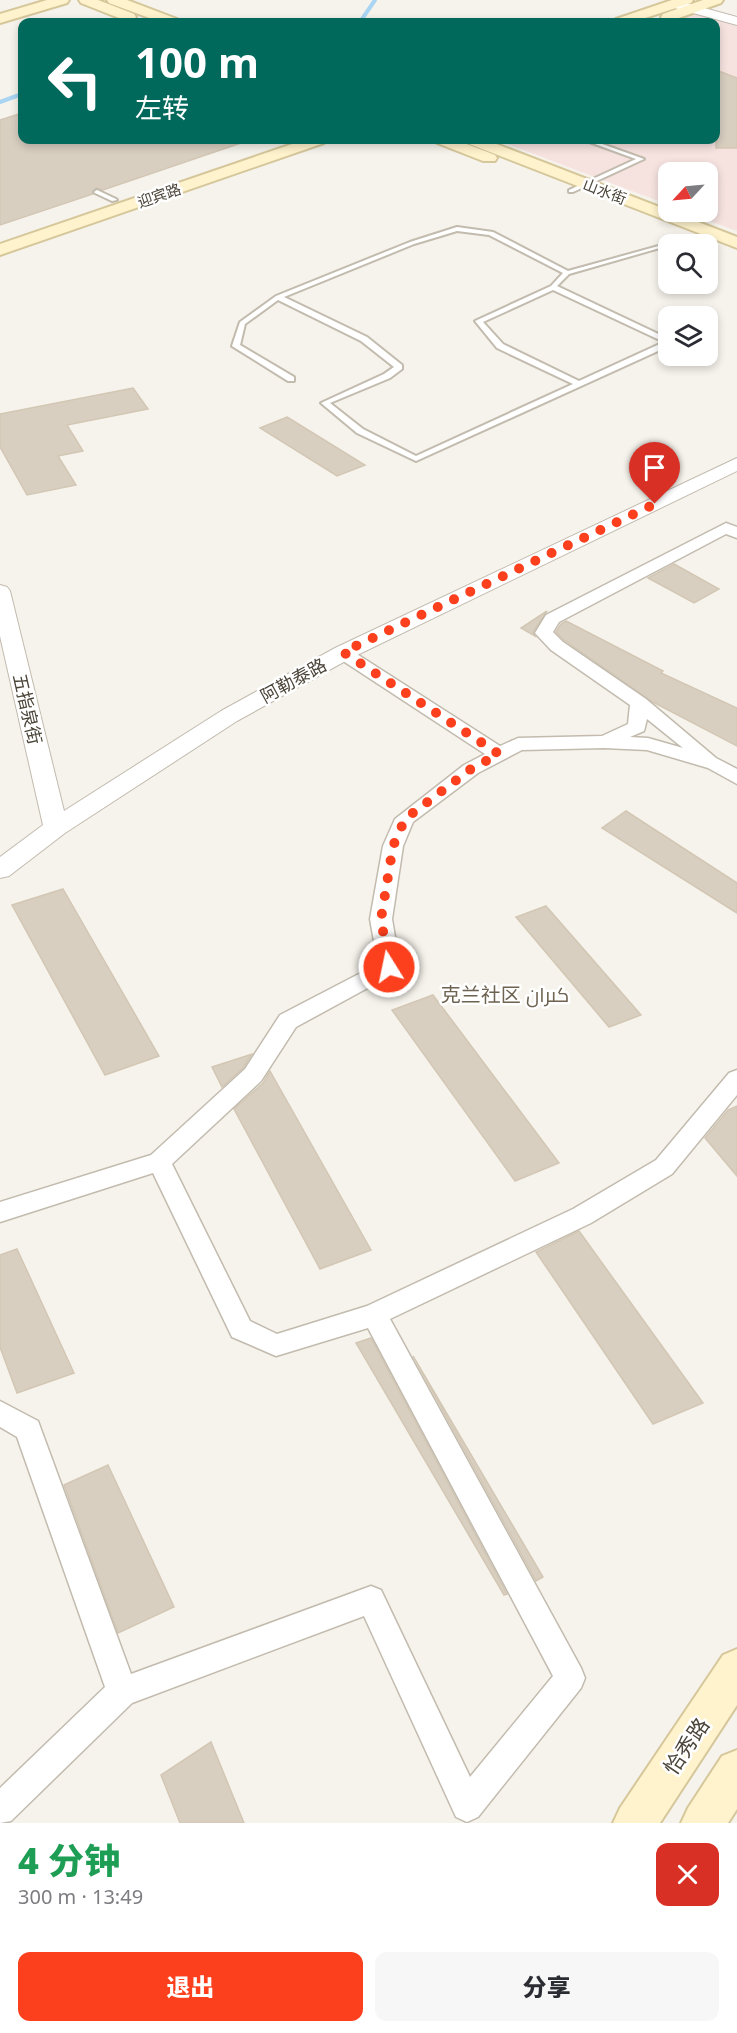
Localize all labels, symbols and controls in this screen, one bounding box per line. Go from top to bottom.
text: 100 m [135,33,259,90]
icon: left [36,42,114,120]
text: 左转 [135,89,189,126]
north arrow [658,162,718,222]
map controls [658,162,718,366]
street label: 山水街 [580,174,630,208]
street label: 迎宾路 [134,178,184,212]
button: search [658,234,718,294]
button: layers [658,306,718,366]
pin [629,442,680,504]
icon: arrive [638,451,671,484]
street label: 阿勒泰路 [256,652,330,708]
street label: 五指泉街 [8,671,48,747]
position arrow [357,935,421,999]
district label: 克兰社区 كىران [441,981,569,1008]
street label: 恰秀路 [657,1712,715,1780]
text: 4 分钟 [18,1836,120,1885]
button: close [656,1843,719,1906]
text: 300 m · 13:49 [18,1883,143,1910]
button: 退出 [18,1952,363,2021]
button: 分享 [375,1952,719,2021]

